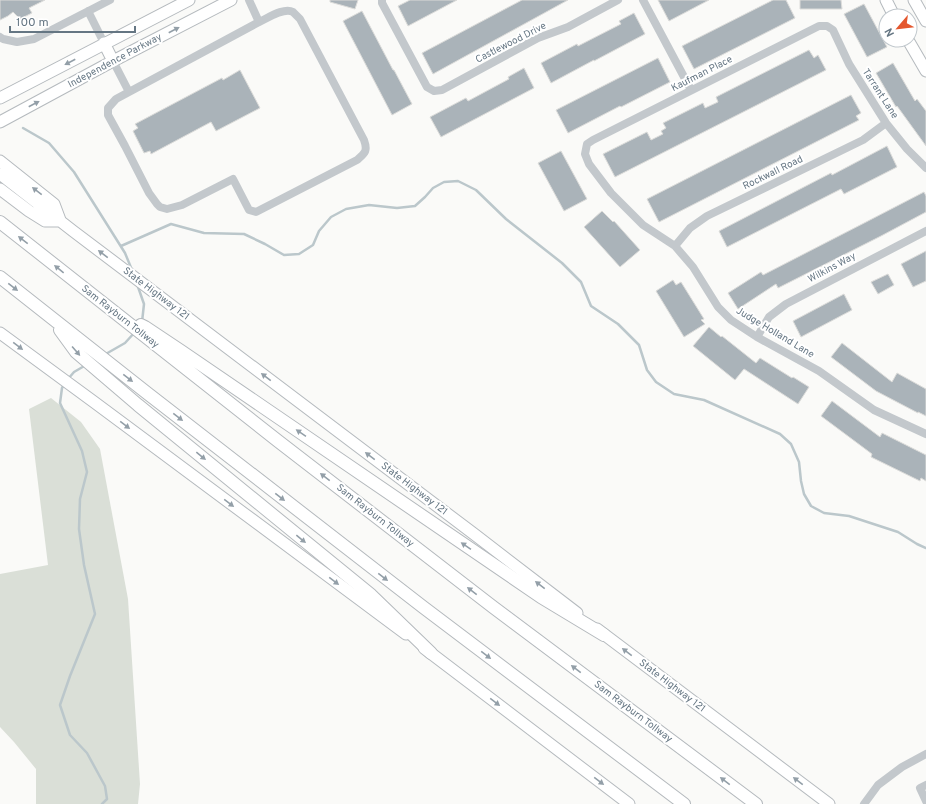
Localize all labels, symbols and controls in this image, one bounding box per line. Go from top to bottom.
scale bar [10,8,135,34]
north arrow [878,8,918,48]
text: 100 m [16,15,49,31]
street label: Castlewood Drive [473,20,549,66]
text: N [882,25,898,39]
one-way arrow [168,27,180,33]
street label: Independence Parkway [66,31,164,91]
street label: Kaufman Place [669,53,735,95]
one-way arrow [64,58,76,65]
street label: Tarrant Lane [859,66,901,122]
one-way arrow [29,101,40,107]
street label: Rockwall Road [741,153,805,193]
one-way arrow [31,187,42,195]
one-way arrow [18,236,29,244]
one-way arrow [98,250,109,258]
street label: Wilkins Way [806,250,858,286]
one-way arrow [54,264,65,273]
street label: State Highway 121 [120,265,192,323]
one-way arrow [8,283,19,292]
street label: Sam Rayburn Tollway [78,283,162,351]
street label: Judge Holland Lane [733,304,817,362]
one-way arrow [13,342,24,351]
one-way arrow [71,345,80,356]
one-way arrow [261,373,272,382]
one-way arrow [122,374,133,382]
one-way arrow [172,413,183,421]
one-way arrow [120,421,131,429]
one-way arrow [295,429,306,437]
one-way arrow [365,451,376,460]
one-way arrow [195,452,206,461]
street label: State Highway 121 [378,460,450,518]
one-way arrow [319,473,330,482]
street label: Sam Rayburn Tollway [333,482,417,550]
one-way arrow [275,493,286,501]
one-way arrow [224,499,235,507]
one-way arrow [296,534,307,543]
one-way arrow [460,542,471,550]
one-way arrow [377,572,388,581]
one-way arrow [328,576,339,585]
one-way arrow [535,581,546,590]
one-way arrow [466,587,477,595]
one-way arrow [622,648,632,656]
one-way arrow [481,651,492,660]
street label: State Highway 121 [636,657,708,715]
one-way arrow [570,665,581,673]
street label: Sam Rayburn Tollway [591,678,675,746]
one-way arrow [490,698,501,706]
one-way arrow [593,776,604,785]
one-way arrow [719,776,730,785]
one-way arrow [792,776,803,785]

